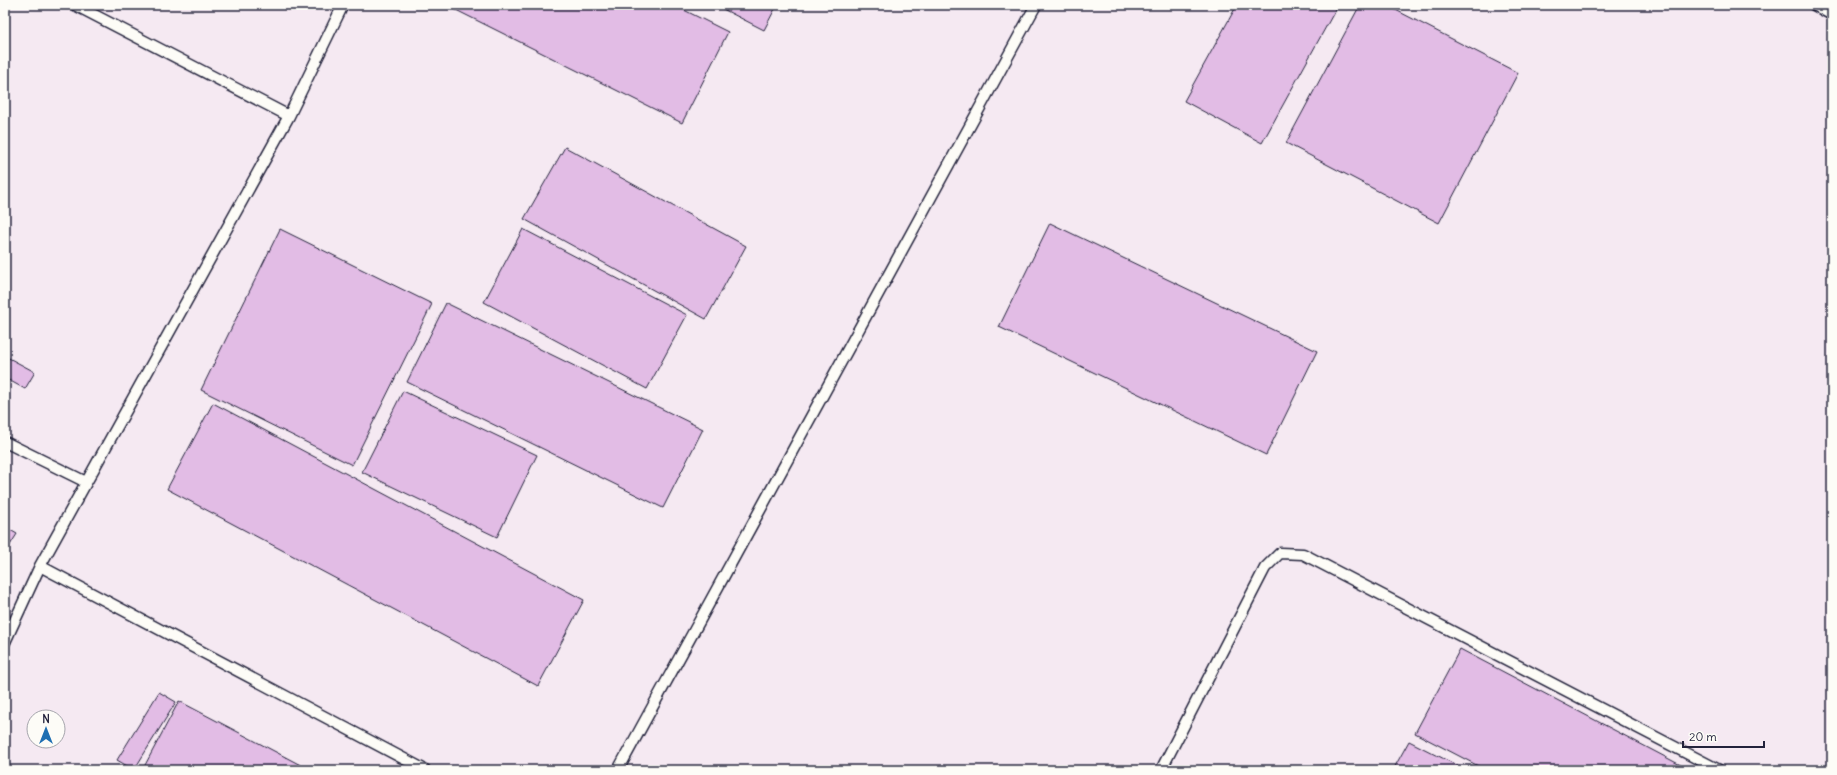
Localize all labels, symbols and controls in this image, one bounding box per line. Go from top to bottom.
north arrow [26,709,66,749]
text: N [42,712,50,726]
scale bar [1683,723,1764,749]
text: 20 m [1689,729,1717,744]

